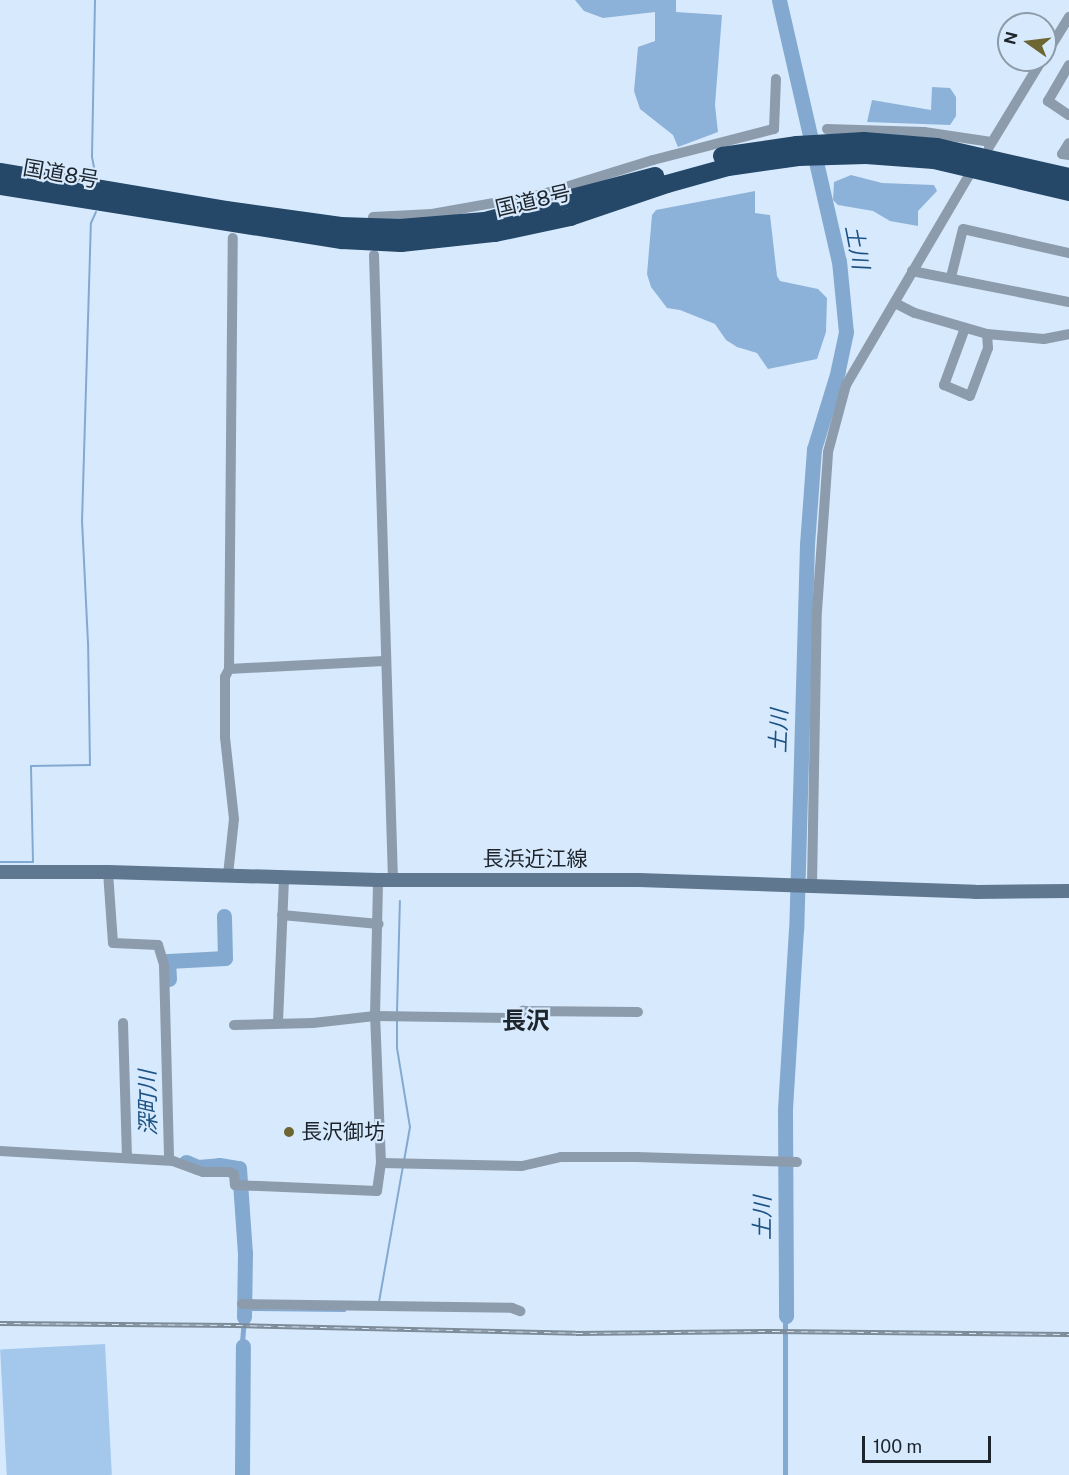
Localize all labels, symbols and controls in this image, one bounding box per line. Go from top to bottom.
north arrow [997,12,1057,72]
text: N [1000,30,1022,46]
street label: 国道8号 [21,155,101,193]
street label: 国道8号 [493,180,573,222]
water label: 土川 [840,223,874,271]
water label: 土川 [765,709,793,753]
street label: 長浜近江線 [483,846,587,872]
district label: 長沢 [502,1007,550,1035]
water label: 深町川 [134,1070,162,1136]
place label: 長沢御坊 [301,1119,385,1145]
marker: 長沢御坊 [282,1125,296,1139]
water label: 土川 [750,1196,776,1240]
scale bar [865,1424,994,1462]
text: 100 m [873,1436,922,1457]

